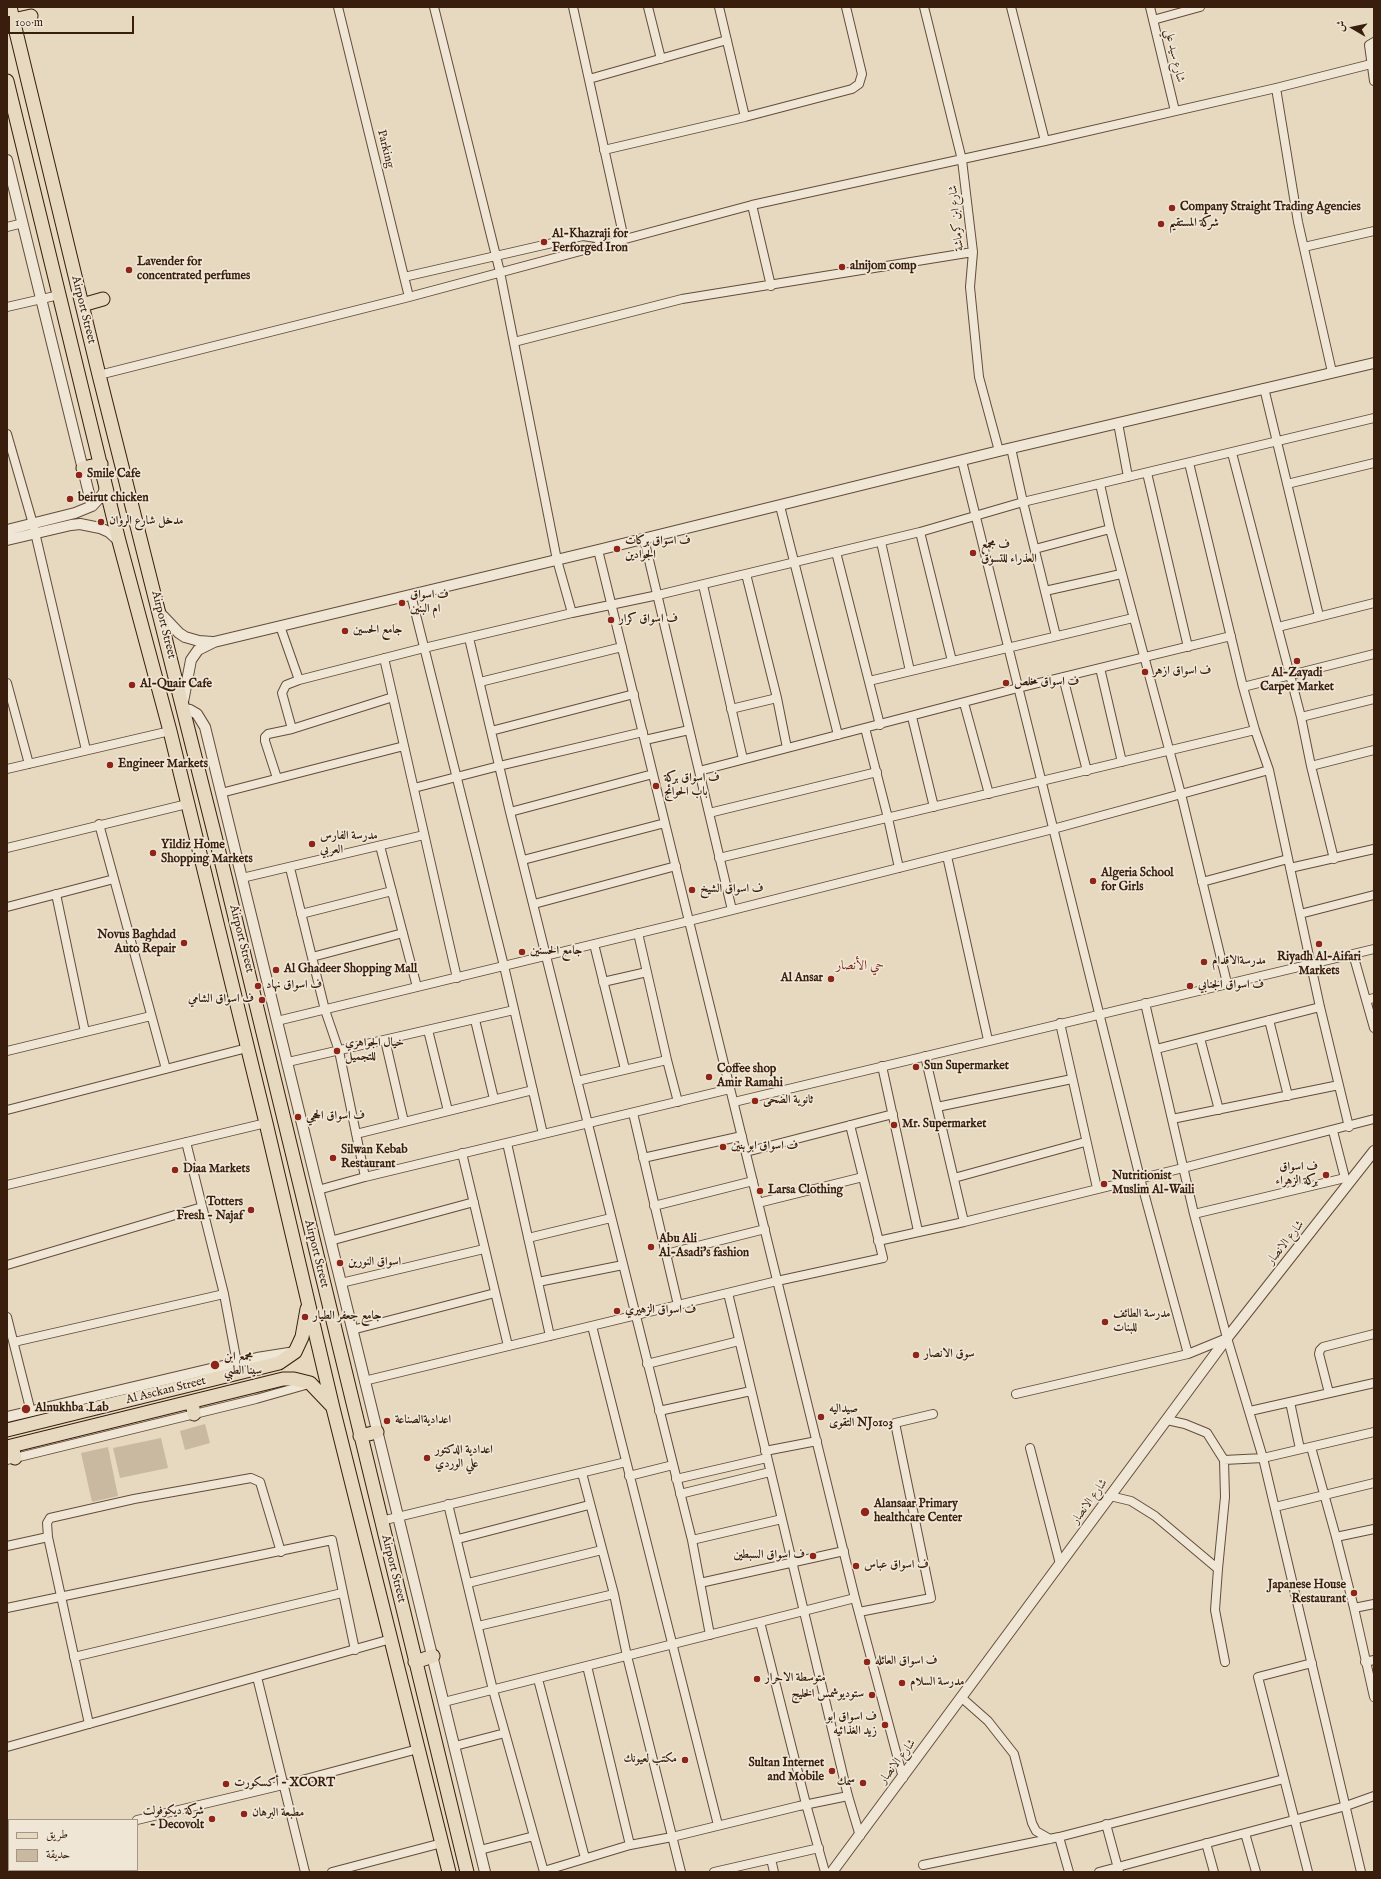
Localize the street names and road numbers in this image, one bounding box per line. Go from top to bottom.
street label: شارع سيد علي [1161,28,1187,84]
street label: Parking [373,128,397,170]
street label: شارع ابن كرماشة [946,184,968,252]
street label: Airport Street [68,274,98,346]
street label: Airport Street [148,589,178,661]
street label: Airport Street [226,903,256,975]
street label: Airport Street [301,1218,331,1290]
street label: شارع الانصار [1264,1218,1308,1268]
street label: Al Asckan Street [125,1374,207,1408]
street label: شارع الانصار [1069,1477,1111,1527]
street label: Airport Street [378,1533,408,1605]
street label: شارع الانصار [877,1737,919,1787]

